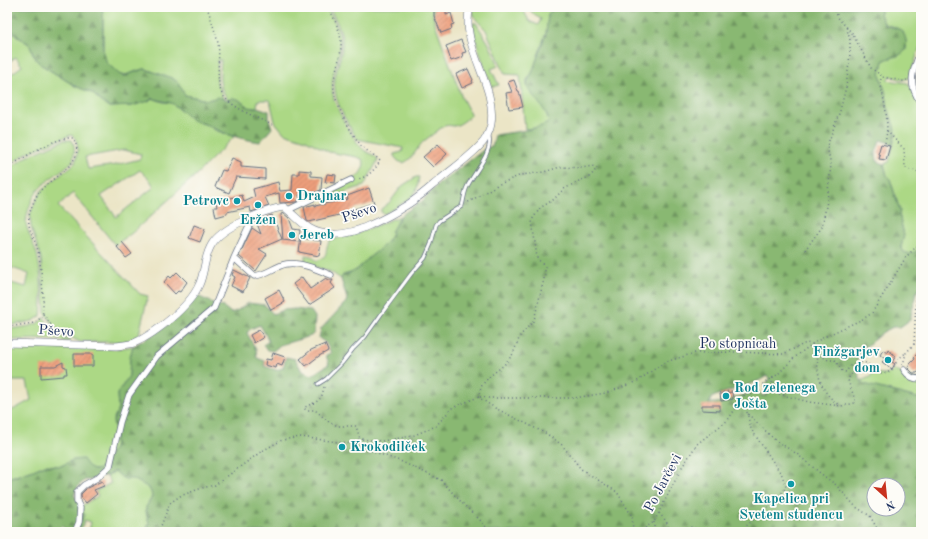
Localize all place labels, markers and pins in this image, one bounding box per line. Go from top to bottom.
place label: Drajnar [297,189,347,203]
marker: Drajnar [284,191,294,201]
place label: Petrovc [183,194,229,208]
marker: Petrovc [232,196,242,206]
marker: Eržen [253,200,263,210]
place label: Eržen [240,213,276,227]
place label: Jereb [300,228,334,242]
marker: Jereb [287,230,297,240]
place label: Finžgarjev dom [813,345,880,375]
marker: Finžgarjev dom [883,355,893,365]
place label: Rod zelenega Jošta [734,381,816,411]
marker: Rod zelenega Jošta [721,391,731,401]
place label: Krokodilček [350,440,426,454]
marker: Krokodilček [337,442,347,452]
marker: Kapelica pri Svetem studencu [786,479,796,489]
place label: Kapelica pri Svetem studencu [739,492,843,522]

